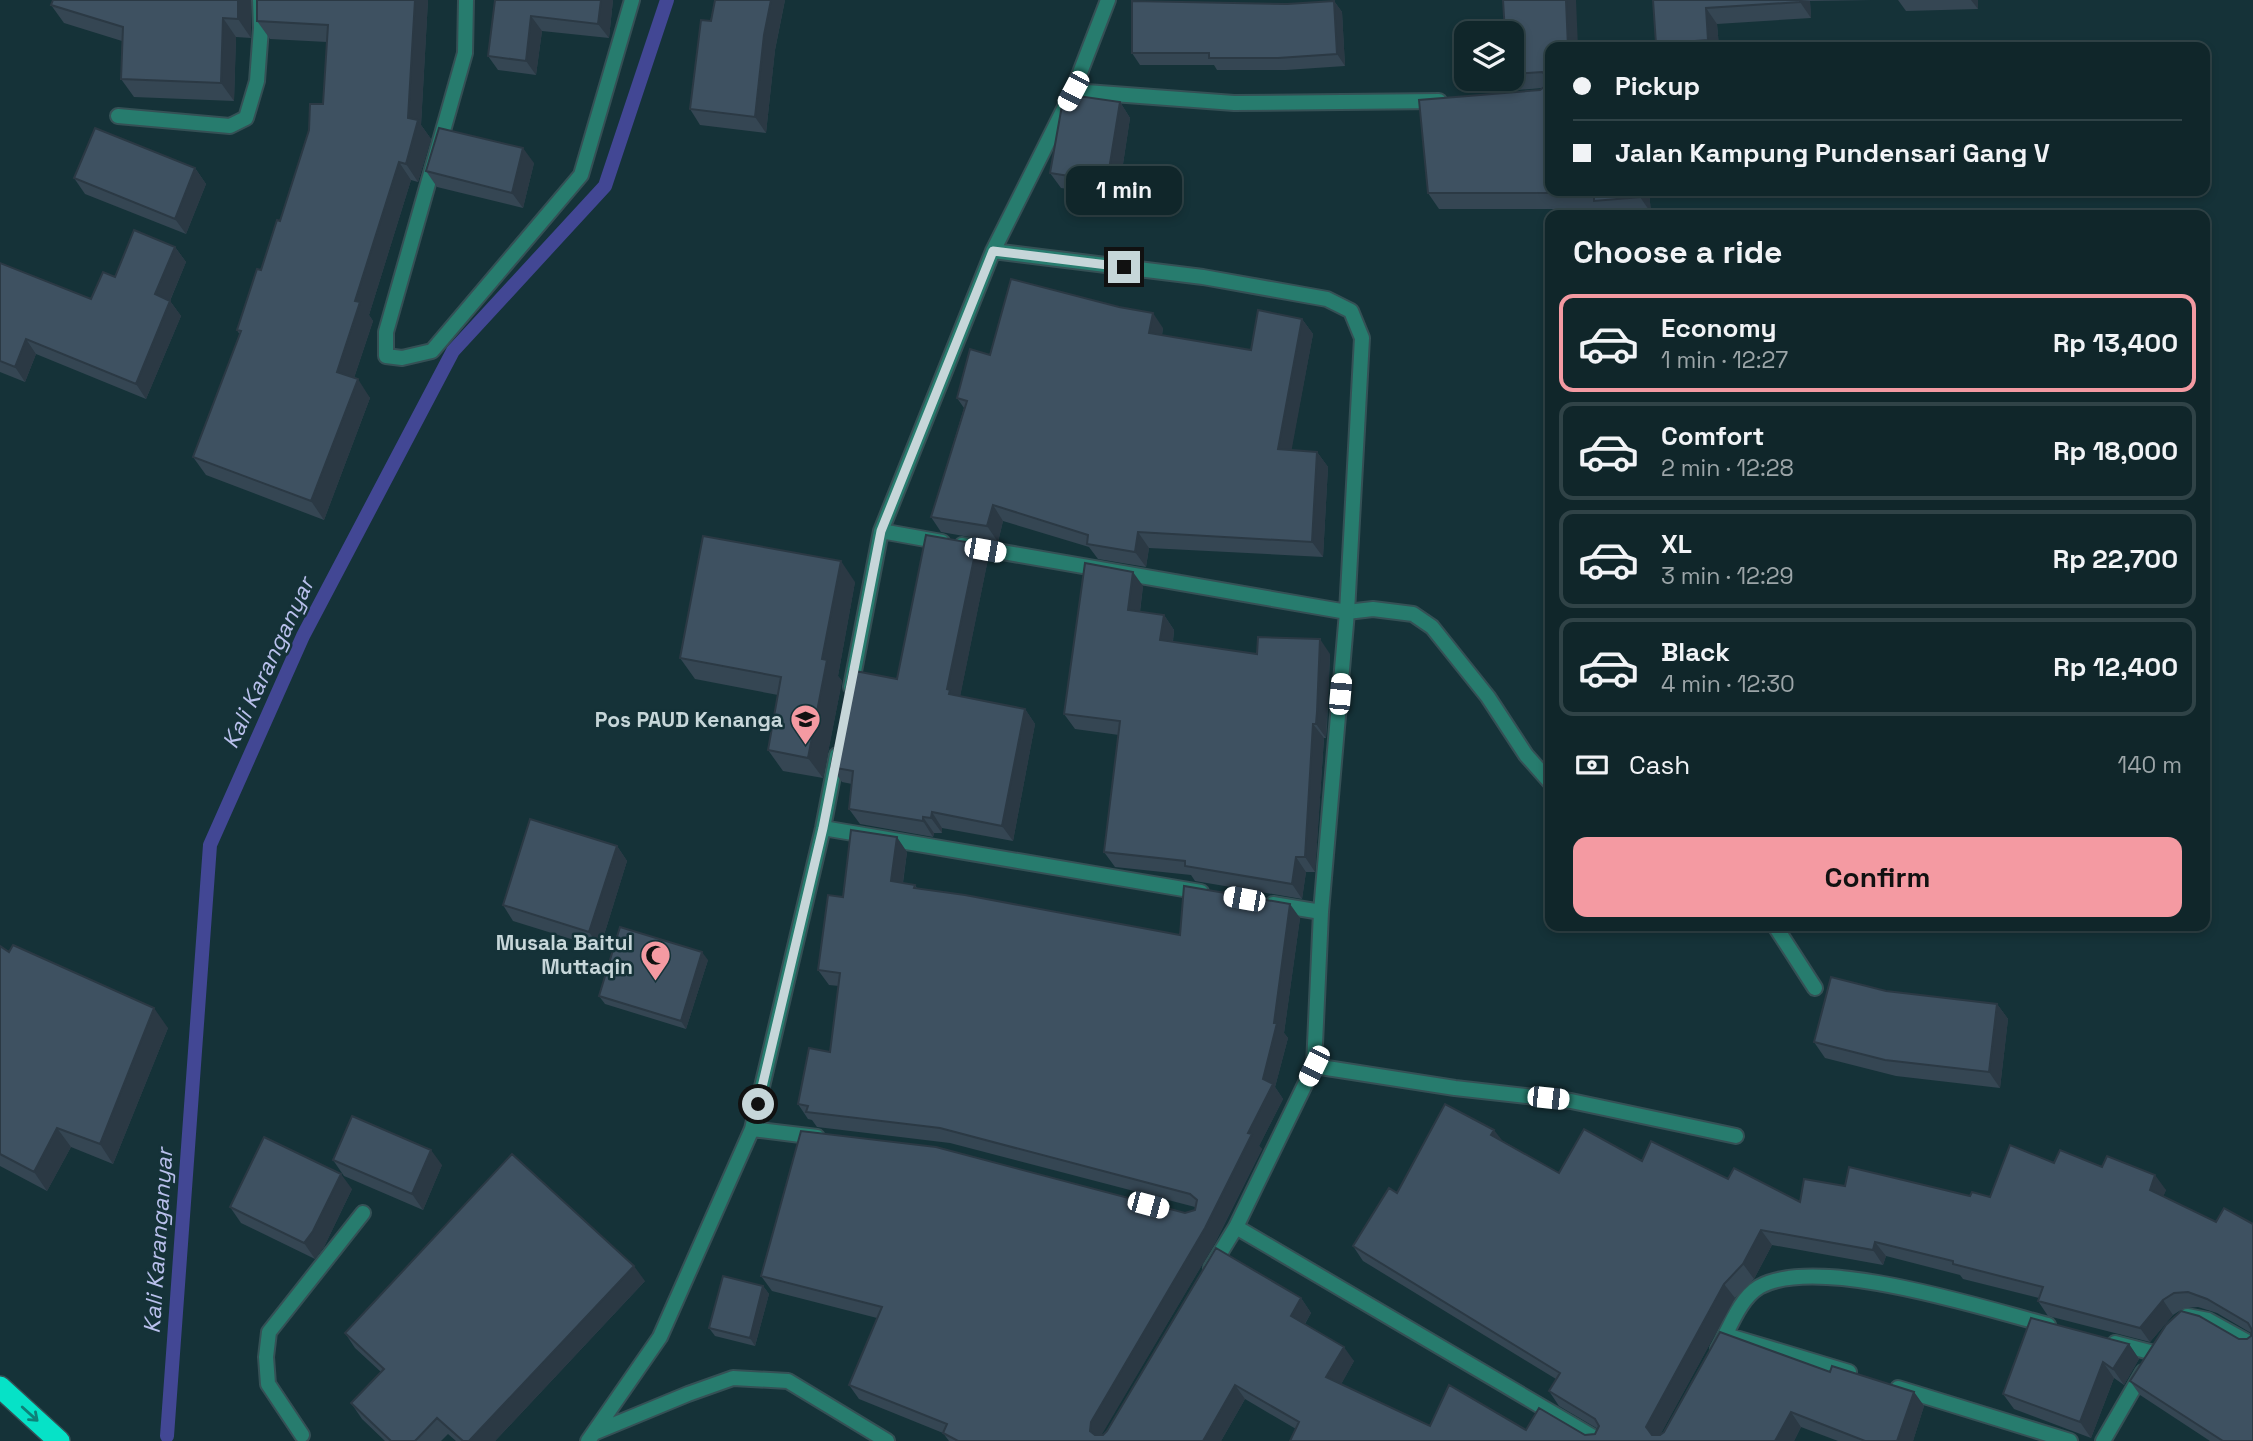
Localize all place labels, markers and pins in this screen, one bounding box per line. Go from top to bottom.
school or university icon: Pos PAUD Kenanga [789,703,823,747]
place label: Pos PAUD Kenanga [595,706,783,733]
place label: Musala Baitul Muttaqin [496,929,633,980]
mosque icon: Musala Baitul Muttaqin [639,938,673,982]

